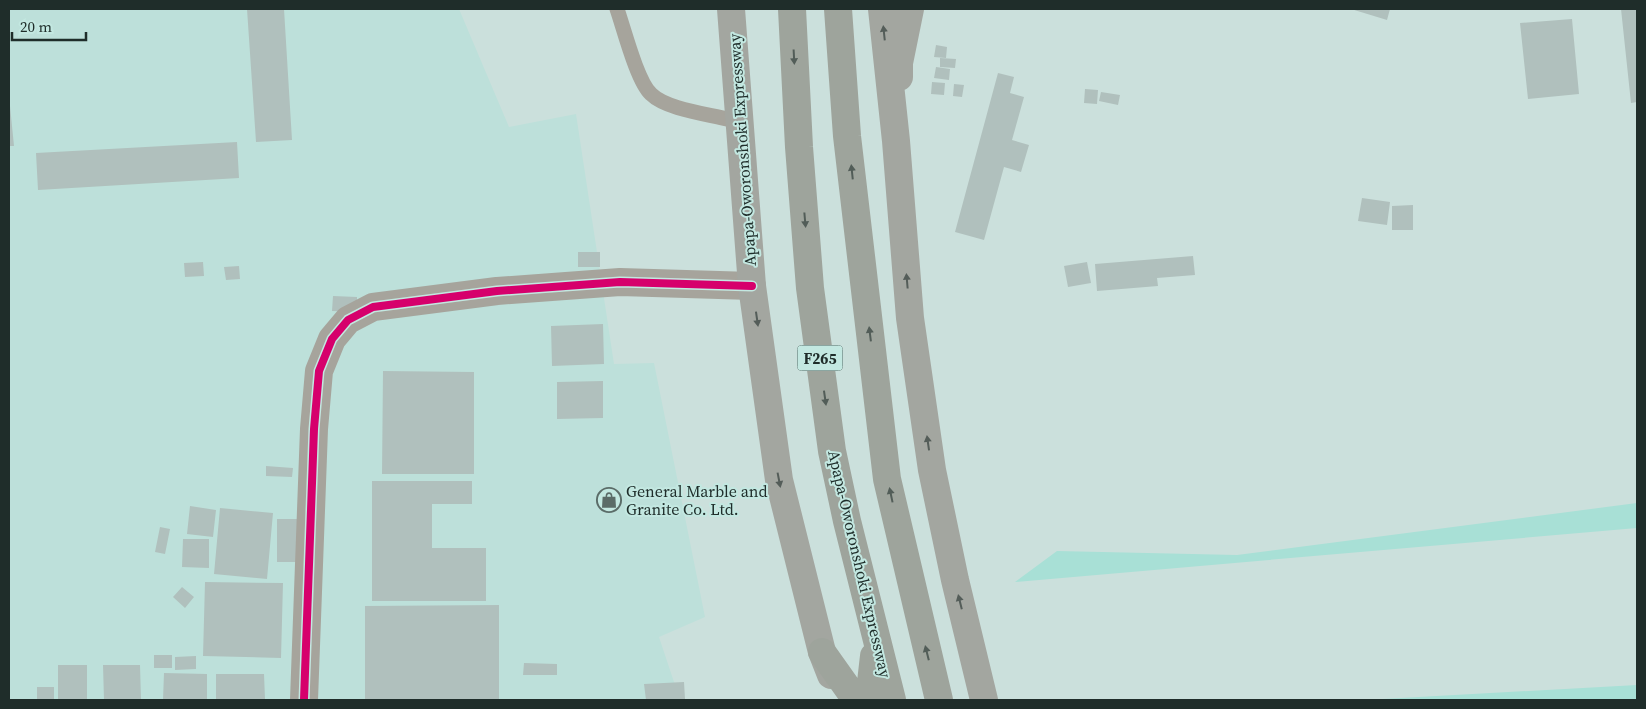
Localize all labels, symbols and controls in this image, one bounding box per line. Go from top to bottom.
scale bar [12,10,86,42]
text: 20 m [20,16,52,37]
one-way arrow [880,24,888,40]
street label: Apapa-Oworonshoki Expressway [723,32,761,267]
one-way arrow [791,50,799,66]
one-way arrow [848,164,856,180]
one-way arrow [801,212,809,228]
one-way arrow [903,273,911,289]
one-way arrow [753,311,761,327]
one-way arrow [866,325,874,341]
road number: F265 [798,346,842,370]
one-way arrow [821,391,829,407]
one-way arrow [924,434,932,450]
street label: Apapa-Oworonshoki Expressway [823,448,897,681]
one-way arrow [776,472,784,488]
place label: General Marble and Granite Co. Ltd. [626,480,768,520]
one-way arrow [886,486,894,502]
shop icon: General Marble and Granite Co. Ltd. [596,487,622,513]
one-way arrow [956,594,964,609]
one-way arrow [923,645,931,660]

